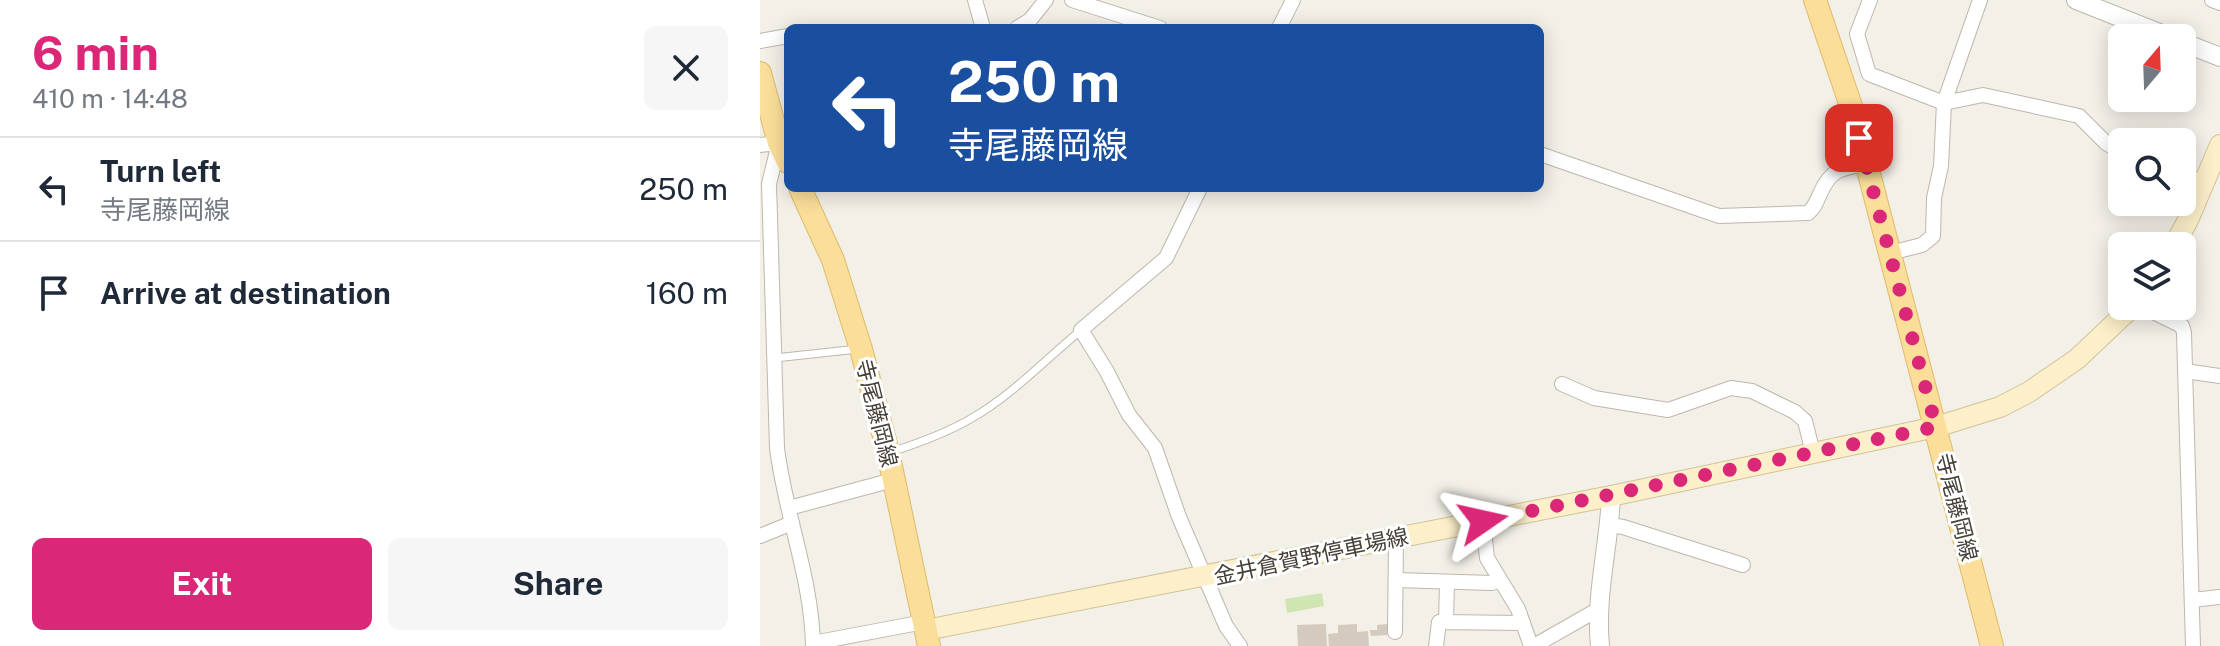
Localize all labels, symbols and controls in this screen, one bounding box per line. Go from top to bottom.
text: 6 min [32,24,159,81]
north arrow [2108,24,2196,112]
map controls [2108,24,2196,320]
button: close [644,26,728,110]
text: 250 m [948,49,1120,115]
icon: left [816,56,920,160]
text: 410 m · 14:48 [32,83,188,114]
pin [1825,104,1893,172]
icon: arrive [1837,116,1881,160]
text: 寺尾藤岡線 [948,124,1128,166]
button: search [2108,128,2196,216]
text: Turn left [100,153,221,189]
icon: left [32,167,76,211]
text: 250 m [639,171,728,207]
text: 寺尾藤岡線 [100,194,230,225]
button: layers [2108,232,2196,320]
icon: arrive [32,271,76,315]
text: Arrive at destination [100,275,391,311]
text: 160 m [646,275,728,311]
street label: 寺尾藤岡線 [851,356,903,470]
street label: 寺尾藤岡線 [1931,450,1983,564]
position arrow [1441,479,1525,563]
street label: 金井倉賀野停車場線 [1211,523,1411,589]
button: Exit [32,538,372,630]
button: Share [388,538,728,630]

